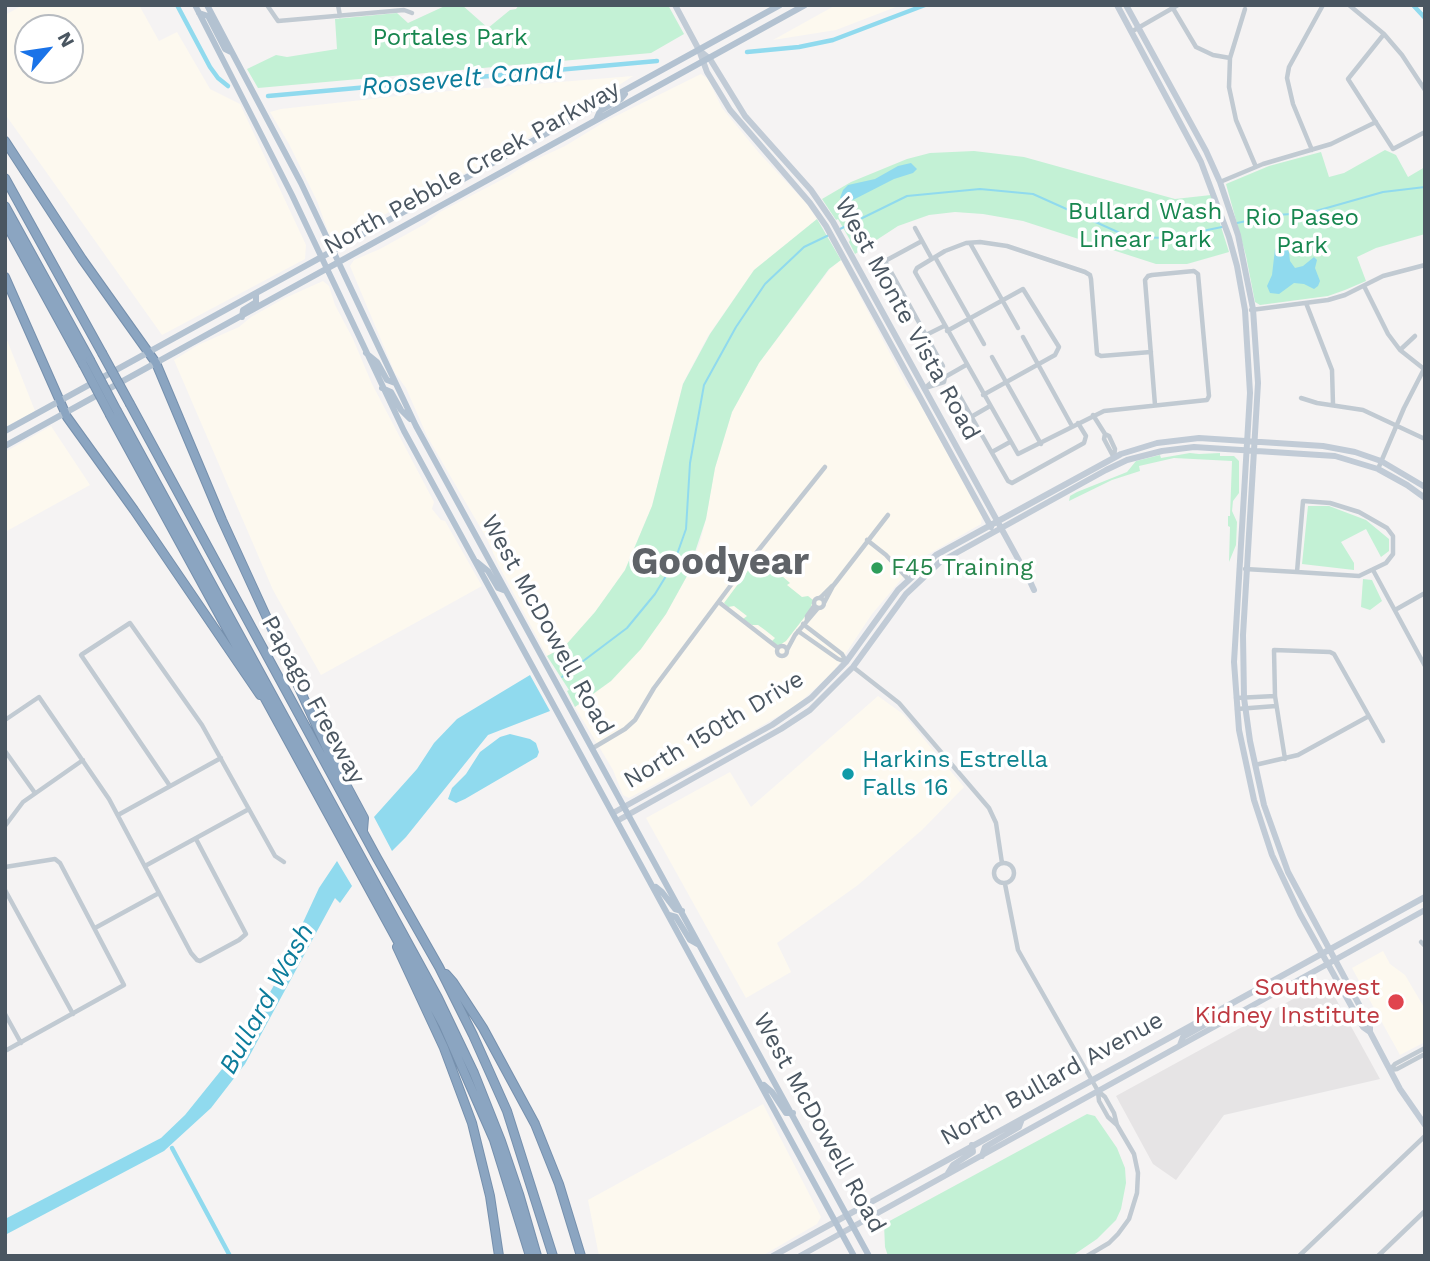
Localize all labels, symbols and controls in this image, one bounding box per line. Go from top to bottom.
north arrow [14,14,84,84]
park label: Portales Park [372,24,528,52]
text: N [53,28,80,51]
water label: Roosevelt Canal [360,55,564,103]
street label: North Pebble Creek Parkway [319,74,625,262]
street label: West Monte Vista Road [828,192,986,446]
park label: Bullard Wash Linear Park [1068,198,1222,254]
park label: Rio Paseo Park [1245,204,1359,260]
street label: West McDowell Road [475,510,619,740]
district label: Goodyear [631,540,809,586]
place label: F45 Training [891,554,1033,582]
marker: F45 Training [869,560,885,576]
street label: Papago Freeway [255,611,371,789]
street label: North 150th Drive [619,665,809,795]
place label: Harkins Estrella Falls 16 [862,746,1048,802]
marker: Harkins Estrella Falls 16 [840,766,856,782]
water label: Bullard Wash [213,918,321,1080]
place label: Southwest Kidney Institute [1194,974,1380,1030]
marker: Southwest Kidney Institute [1386,992,1406,1012]
street label: North Bullard Avenue [936,1006,1168,1152]
street label: West McDowell Road [747,1008,891,1238]

